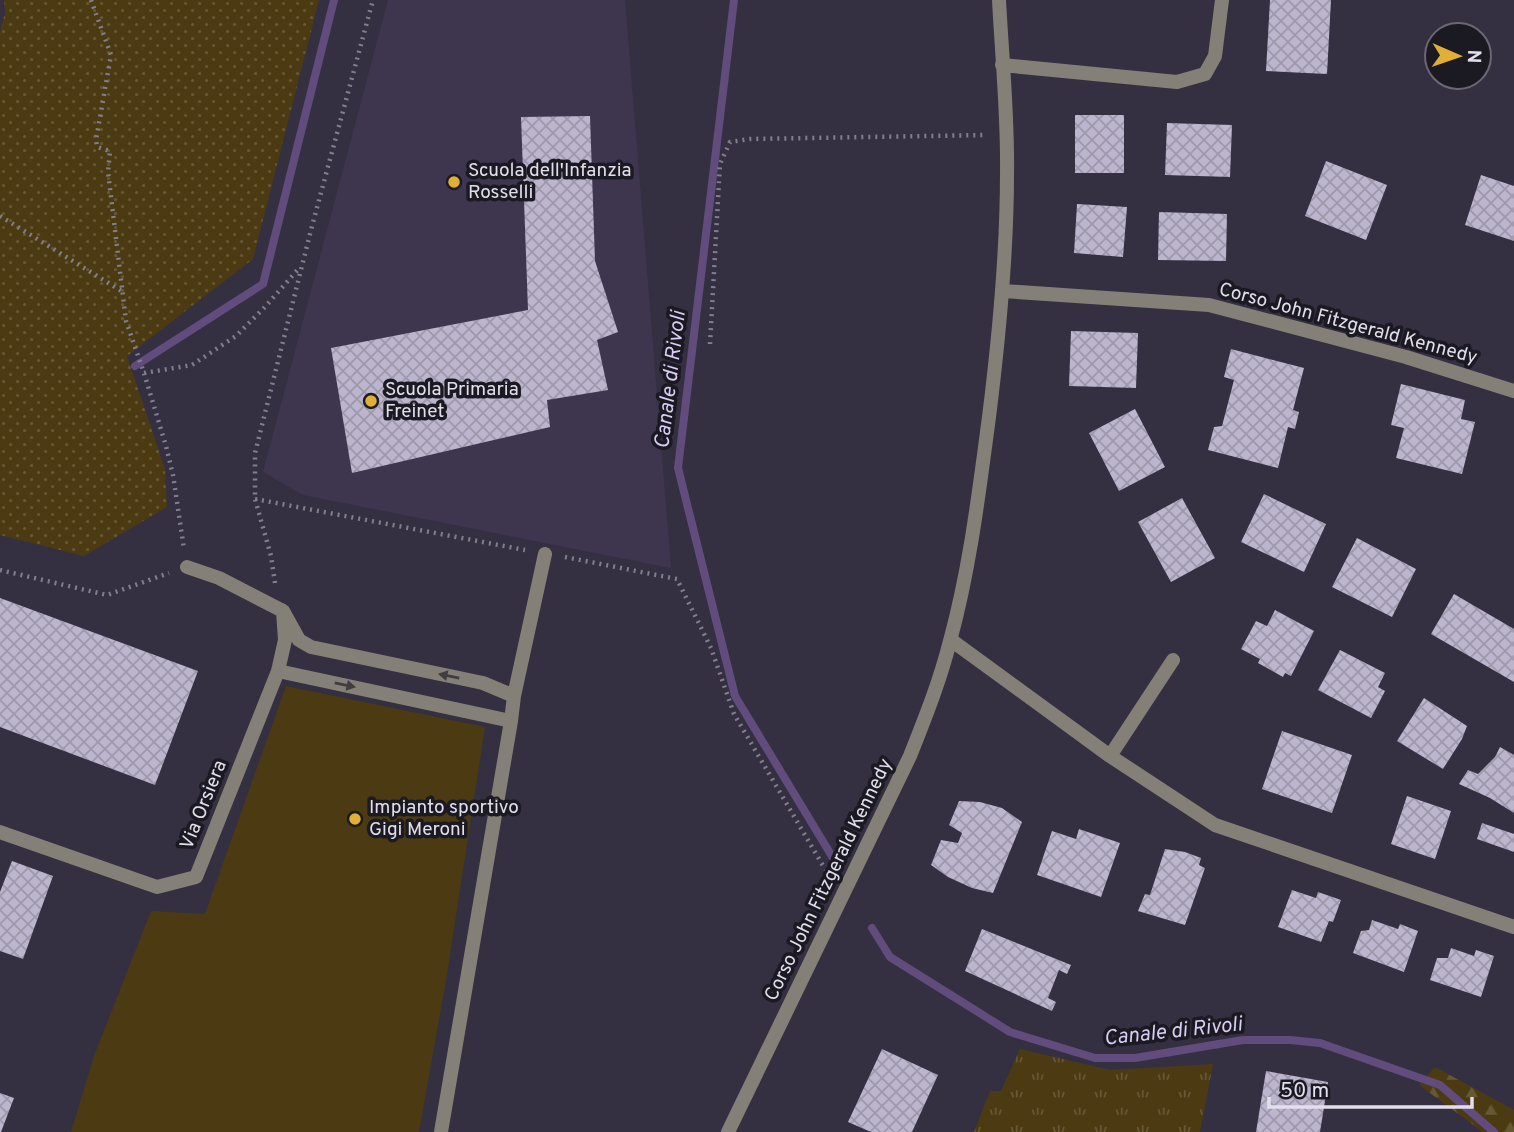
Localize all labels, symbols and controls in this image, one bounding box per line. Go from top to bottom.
north arrow [1423,21,1493,91]
text: N [1461,49,1485,64]
place label: Scuola dell'Infanzia Rosselli [468,159,632,205]
marker: Scuola dell'Infanzia Rosselli [446,174,462,190]
street label: Corso John Fitzgerald Kennedy [1216,278,1480,370]
water label: Canale di Rivoli [649,308,693,451]
place label: Scuola Primaria Freinet [385,378,519,424]
marker: Scuola Primaria Freinet [363,393,379,409]
one-way arrow [438,670,460,681]
one-way arrow [334,680,356,691]
street label: Corso John Fitzgerald Kennedy [760,755,898,1005]
street label: Via Orsiera [175,757,233,853]
place label: Impianto sportivo Gigi Meroni [369,796,519,842]
marker: Impianto sportivo Gigi Meroni [347,811,363,827]
water label: Canale di Rivoli [1103,1011,1245,1053]
scale bar [1269,1066,1472,1110]
text: 50 m [1280,1078,1329,1105]

